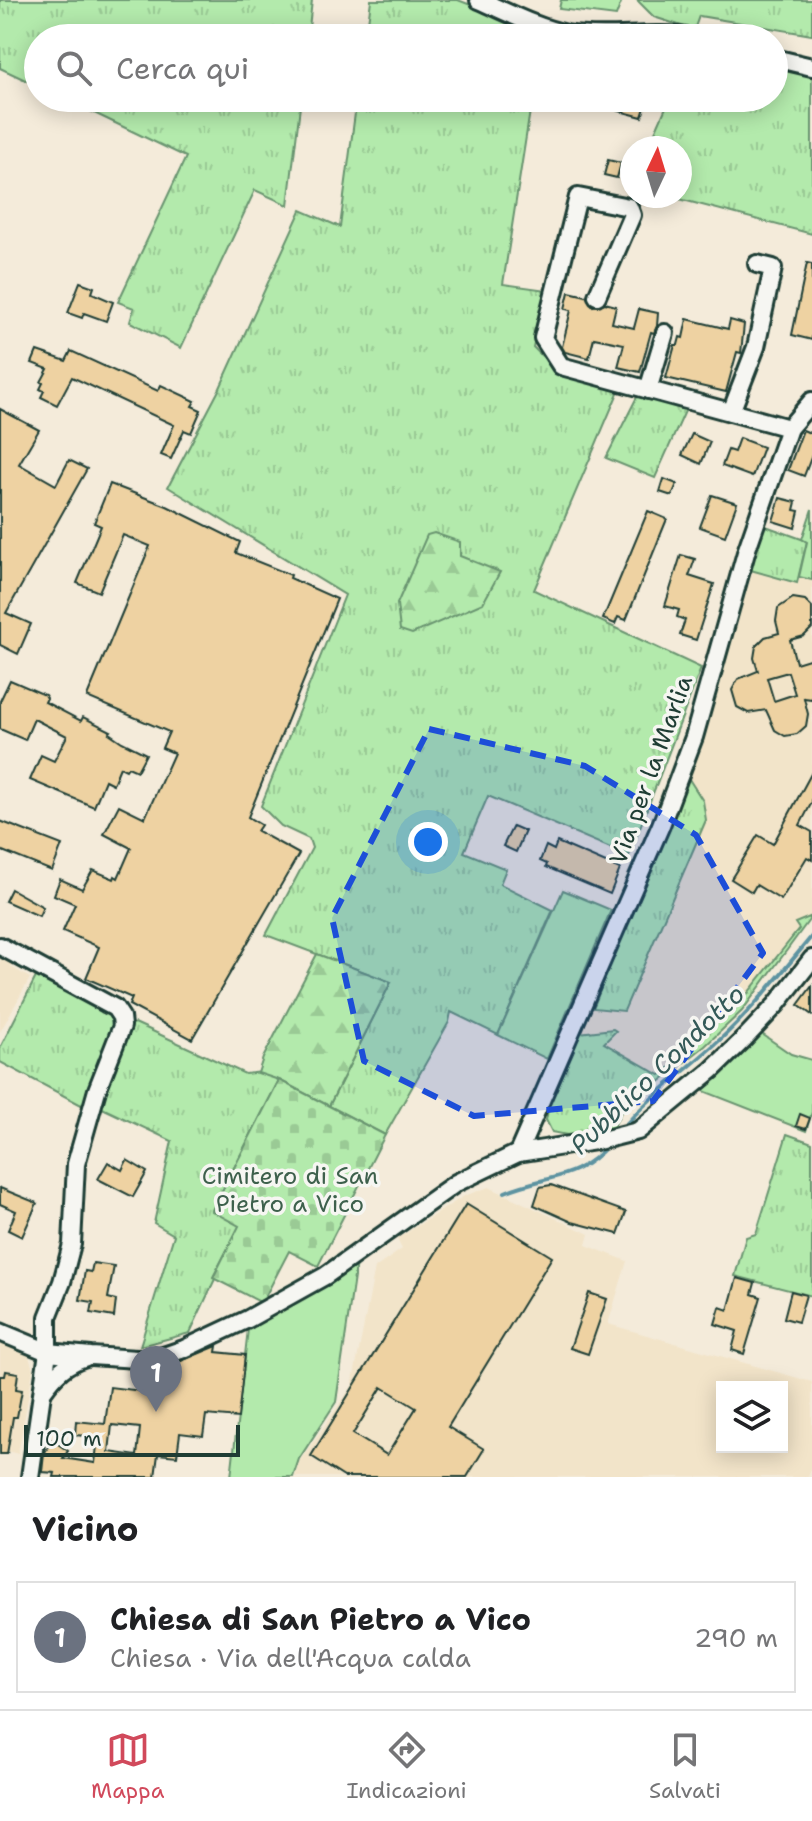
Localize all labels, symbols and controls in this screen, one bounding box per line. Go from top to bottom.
search box [24,24,788,112]
icon: search [52,46,96,90]
text: Cerca qui [116,48,249,89]
north arrow [620,136,692,208]
street label: Via per la Marlia [602,671,700,869]
your location [408,822,448,862]
water label: Pubblico Condotto [562,976,752,1162]
park label: Cimitero di San Pietro a Vico [202,1160,378,1220]
pin: 1 [130,1346,182,1412]
map controls [716,1381,788,1453]
button: layers [716,1381,788,1453]
scale bar [24,1421,240,1457]
text: 100 m [36,1424,102,1453]
text: Vicino [32,1506,139,1552]
text: Chiesa di San Pietro a Vico [110,1599,531,1640]
text: 1 [54,1620,66,1655]
text: 290 m [694,1620,778,1655]
text: Chiesa · Via dell'Acqua calda [110,1640,471,1675]
tab: Mappa [91,1728,164,1805]
tab: Indicazioni [347,1728,467,1805]
tab: Salvati [649,1728,721,1805]

